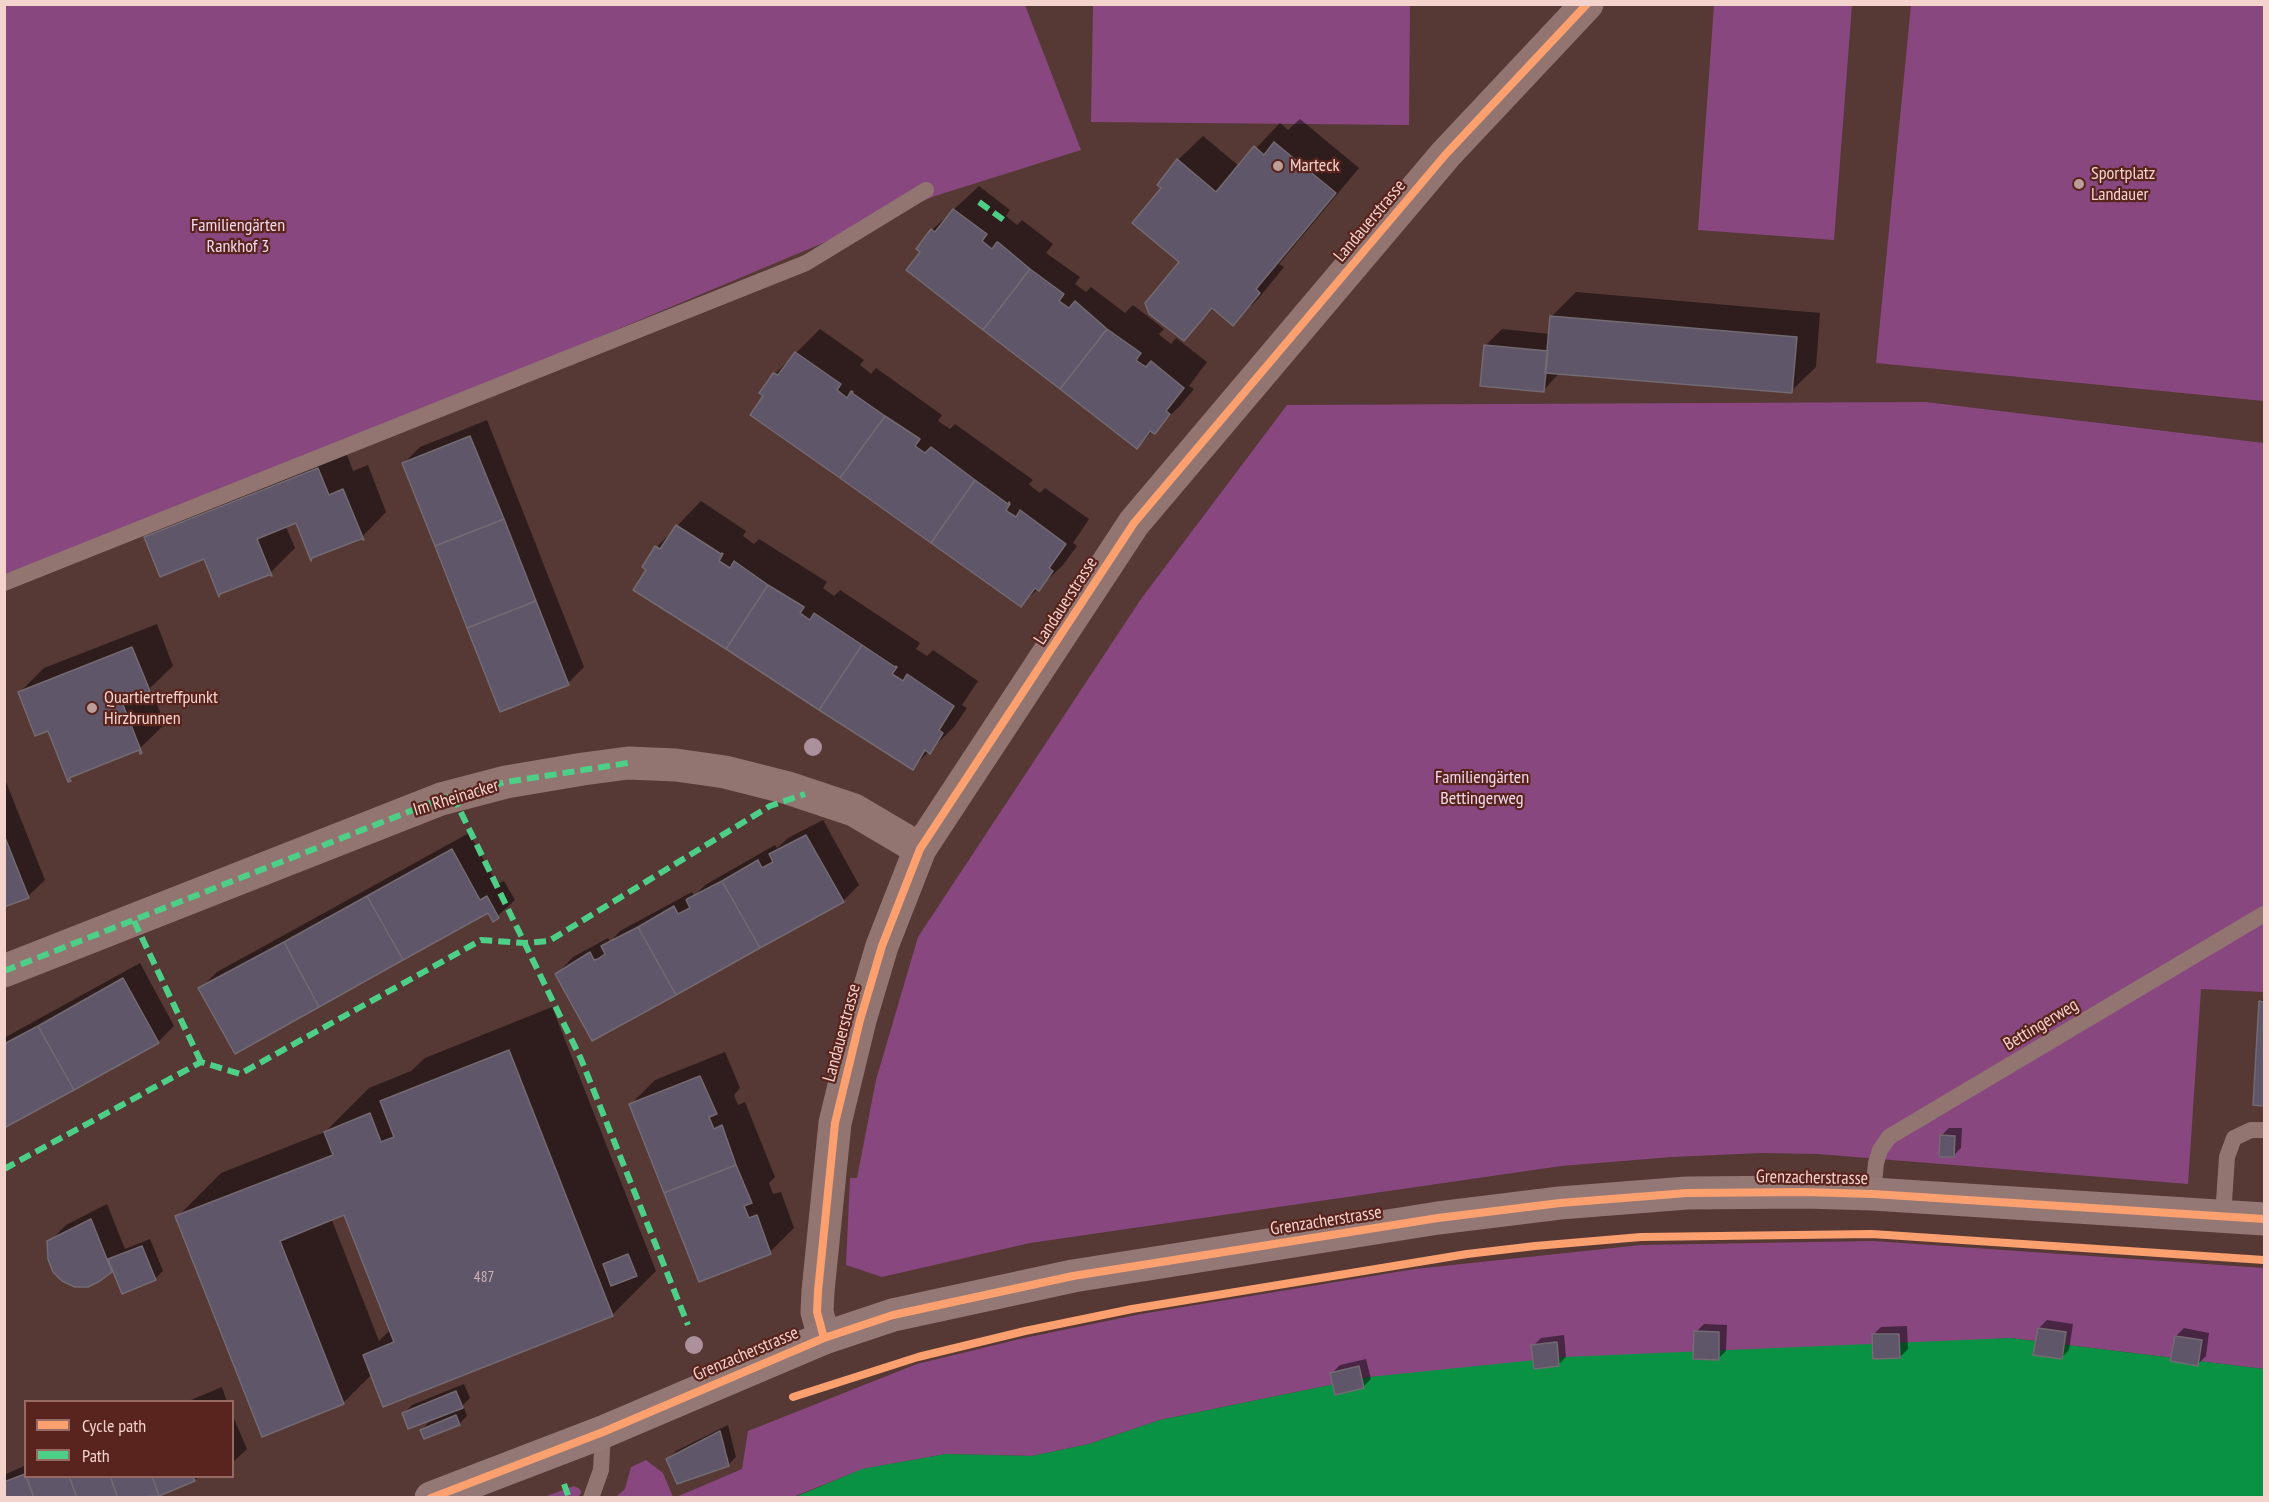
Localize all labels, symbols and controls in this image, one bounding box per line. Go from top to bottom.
place label: Marteck [1290,155,1340,177]
marker: Marteck [1271,159,1285,173]
place label: Sportplatz Landauer [2091,163,2155,206]
street label: Landauerstrasse [1330,176,1410,266]
marker: Sportplatz Landauer [2072,177,2086,191]
park label: Familiengärten Rankhof 3 [191,215,285,258]
street label: Landauerstrasse [1030,553,1102,649]
place label: Quartiertreffpunkt Hirzbrunnen [104,687,218,730]
marker: Quartiertreffpunkt Hirzbrunnen [85,701,99,715]
park label: Familiengärten Bettingerweg [1435,767,1529,810]
street label: Im Rheinacker [411,775,501,821]
street label: Landauerstrasse [819,982,865,1084]
street label: Bettingerweg [2000,994,2082,1056]
street label: Grenzacherstrasse [1756,1166,1868,1190]
street label: Grenzacherstrasse [1269,1202,1383,1240]
house number: 487 [474,1269,494,1287]
street label: Grenzacherstrasse [690,1322,802,1386]
legend [24,1400,234,1478]
text: Cycle path [82,1414,146,1437]
text: Path [82,1444,110,1467]

